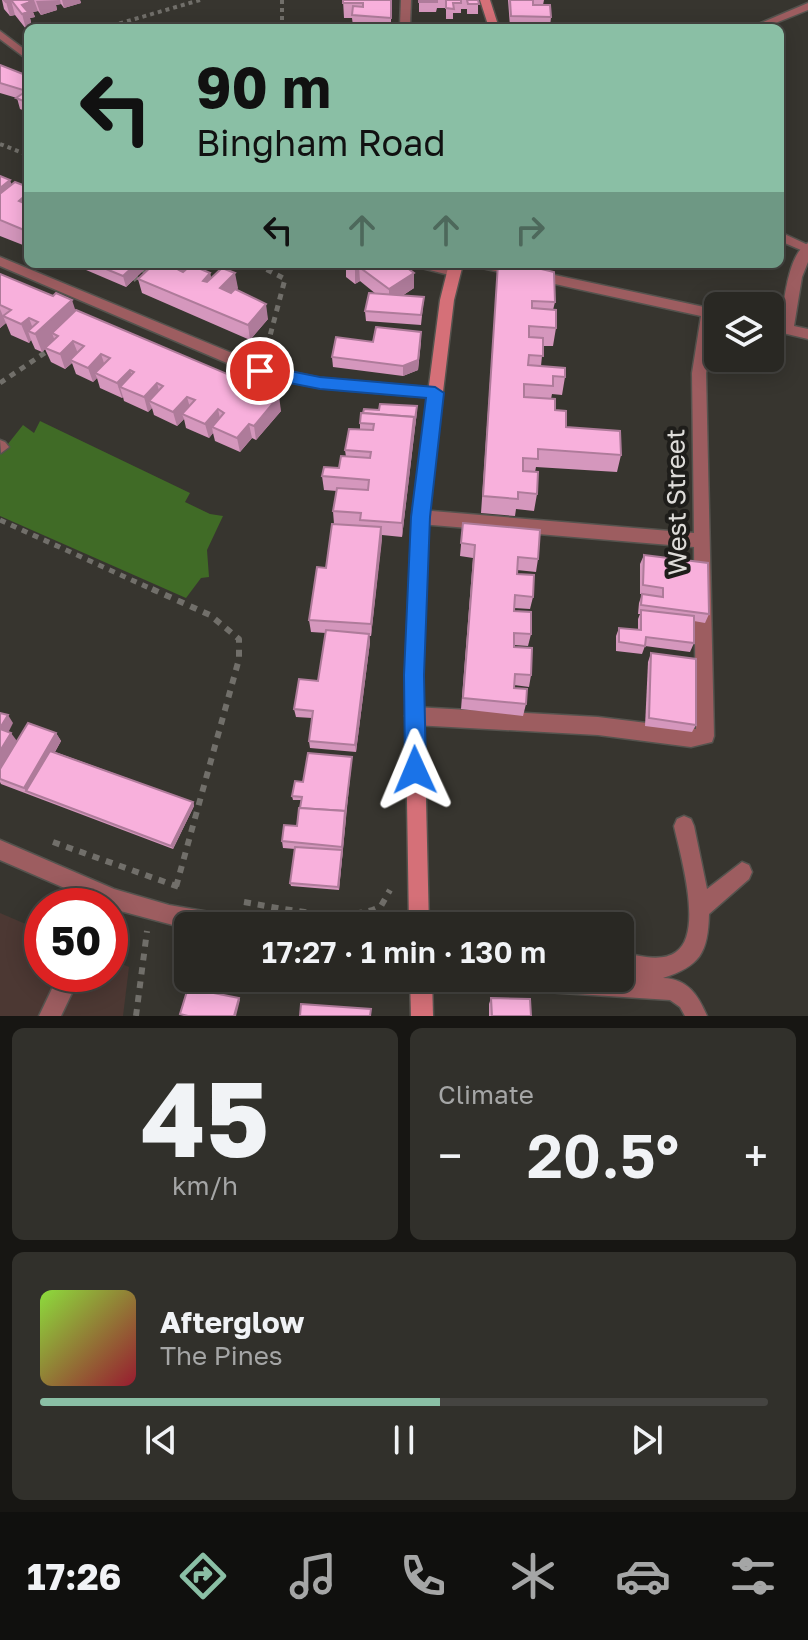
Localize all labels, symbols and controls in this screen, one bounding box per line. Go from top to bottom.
text: 90 m [196,53,331,120]
icon: left [64,56,168,160]
text: Bingham Road [196,121,446,164]
icon: left [256,208,300,252]
icon: ahead [340,208,384,252]
icon: ahead [424,208,468,252]
icon: right [508,208,552,252]
map controls [704,292,784,372]
button: layers [704,292,784,372]
pin [226,337,294,405]
icon: arrive [238,349,282,393]
street label: West Street [659,428,693,576]
position arrow [373,728,457,812]
speed limit sign: 50 [24,888,128,992]
text: 17:27 · 1 min · 130 m [262,934,546,970]
text: 45 [141,1055,269,1180]
text: Climate [438,1079,534,1110]
text: 20.5° [527,1119,679,1191]
text: − [438,1129,462,1182]
text: + [744,1129,768,1182]
text: km/h [172,1170,238,1201]
text: Afterglow [160,1304,304,1340]
text: The Pines [160,1340,283,1371]
icon: previous [139,1418,183,1462]
icon: pause [382,1418,426,1462]
icon: next [625,1418,669,1462]
icon: directions [175,1548,231,1604]
icon: music [285,1548,341,1604]
icon: phone [395,1548,451,1604]
icon: climate [505,1548,561,1604]
icon: car [615,1548,671,1604]
icon: filters [725,1548,781,1604]
text: 17:26 [27,1555,121,1598]

